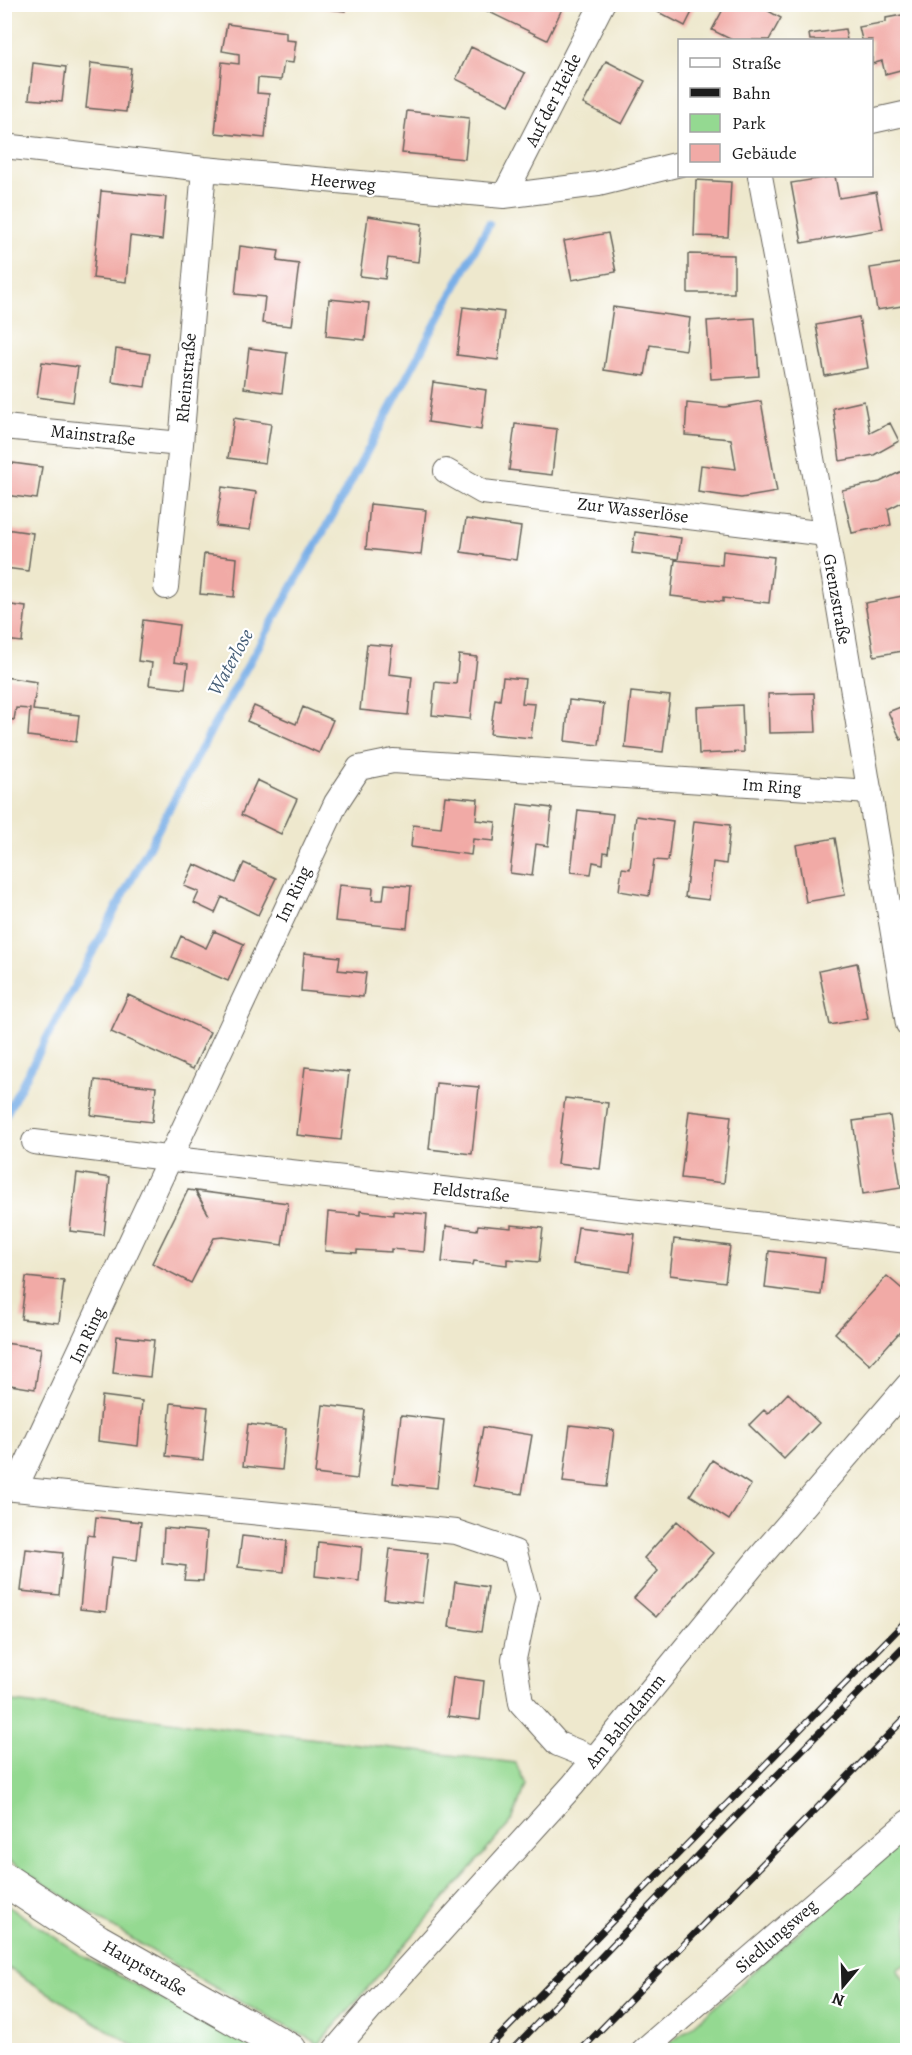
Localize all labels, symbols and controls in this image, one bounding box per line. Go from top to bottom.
legend [678,39,873,177]
street label: Auf der Heide [519,49,587,152]
text: Straße [732,51,781,75]
text: Bahn [732,81,771,105]
text: Park [732,111,766,135]
text: Gebäude [732,141,797,165]
street label: Heerweg [309,167,377,197]
street label: Rheinstraße [170,332,202,424]
street label: Mainstraße [49,419,137,451]
street label: Zur Wasserlöse [576,491,690,529]
street label: Grenzstraße [817,552,857,646]
water label: Waterlose [201,624,260,700]
street label: Im Ring [741,772,803,800]
street label: Im Ring [270,862,316,926]
street label: Feldstraße [431,1176,511,1208]
street label: Im Ring [64,1303,110,1367]
street label: Am Bahndamm [579,1669,671,1774]
street label: Siedlungsweg [730,1894,822,1978]
street label: Hauptstraße [98,1934,192,2002]
north arrow [813,1956,873,2016]
text: N [829,1987,848,2012]

